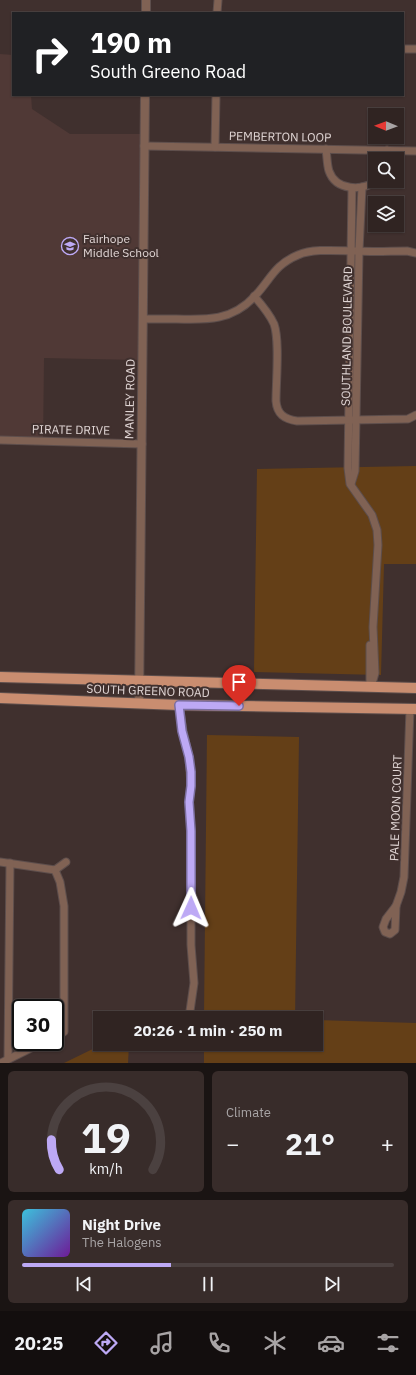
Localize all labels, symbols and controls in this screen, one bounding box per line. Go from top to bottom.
text: 190 m [90,24,172,61]
icon: right [24,28,76,80]
text: South Greeno Road [90,60,246,83]
north arrow [368,108,404,144]
map controls [368,108,404,232]
street label: PEMBERTON LOOP [229,128,331,145]
button: search [368,152,404,188]
button: layers [368,196,404,232]
place label: Fairhope Middle School [83,231,159,260]
school or university icon: Fairhope Middle School [60,236,80,256]
street label: SOUTHLAND BOULEVARD [338,266,355,406]
street label: MANLEY ROAD [121,359,138,439]
street label: PIRATE DRIVE [32,421,110,438]
pin [222,665,256,706]
icon: arrive [228,671,250,693]
street label: SOUTH GREENO ROAD [86,681,210,700]
street label: PALE MOON COURT [386,754,405,861]
position arrow [170,887,212,929]
speed limit sign: 30 [12,999,64,1051]
text: 20:26 · 1 min · 250 m [134,1021,282,1040]
text: Climate [226,1104,271,1121]
text: 19 [81,1109,131,1163]
text: 21° [285,1124,335,1163]
text: − [226,1129,239,1158]
text: + [381,1129,394,1158]
text: km/h [89,1158,123,1177]
text: Night Drive [82,1215,161,1234]
text: The Halogens [82,1234,162,1251]
icon: previous [73,1273,95,1295]
icon: pause [197,1273,219,1295]
icon: next [321,1273,343,1295]
icon: directions [92,1329,120,1357]
icon: music [148,1329,176,1357]
icon: phone [205,1329,233,1357]
icon: climate [261,1329,289,1357]
icon: car [317,1329,345,1357]
icon: filters [374,1329,402,1357]
text: 20:25 [14,1332,63,1355]

